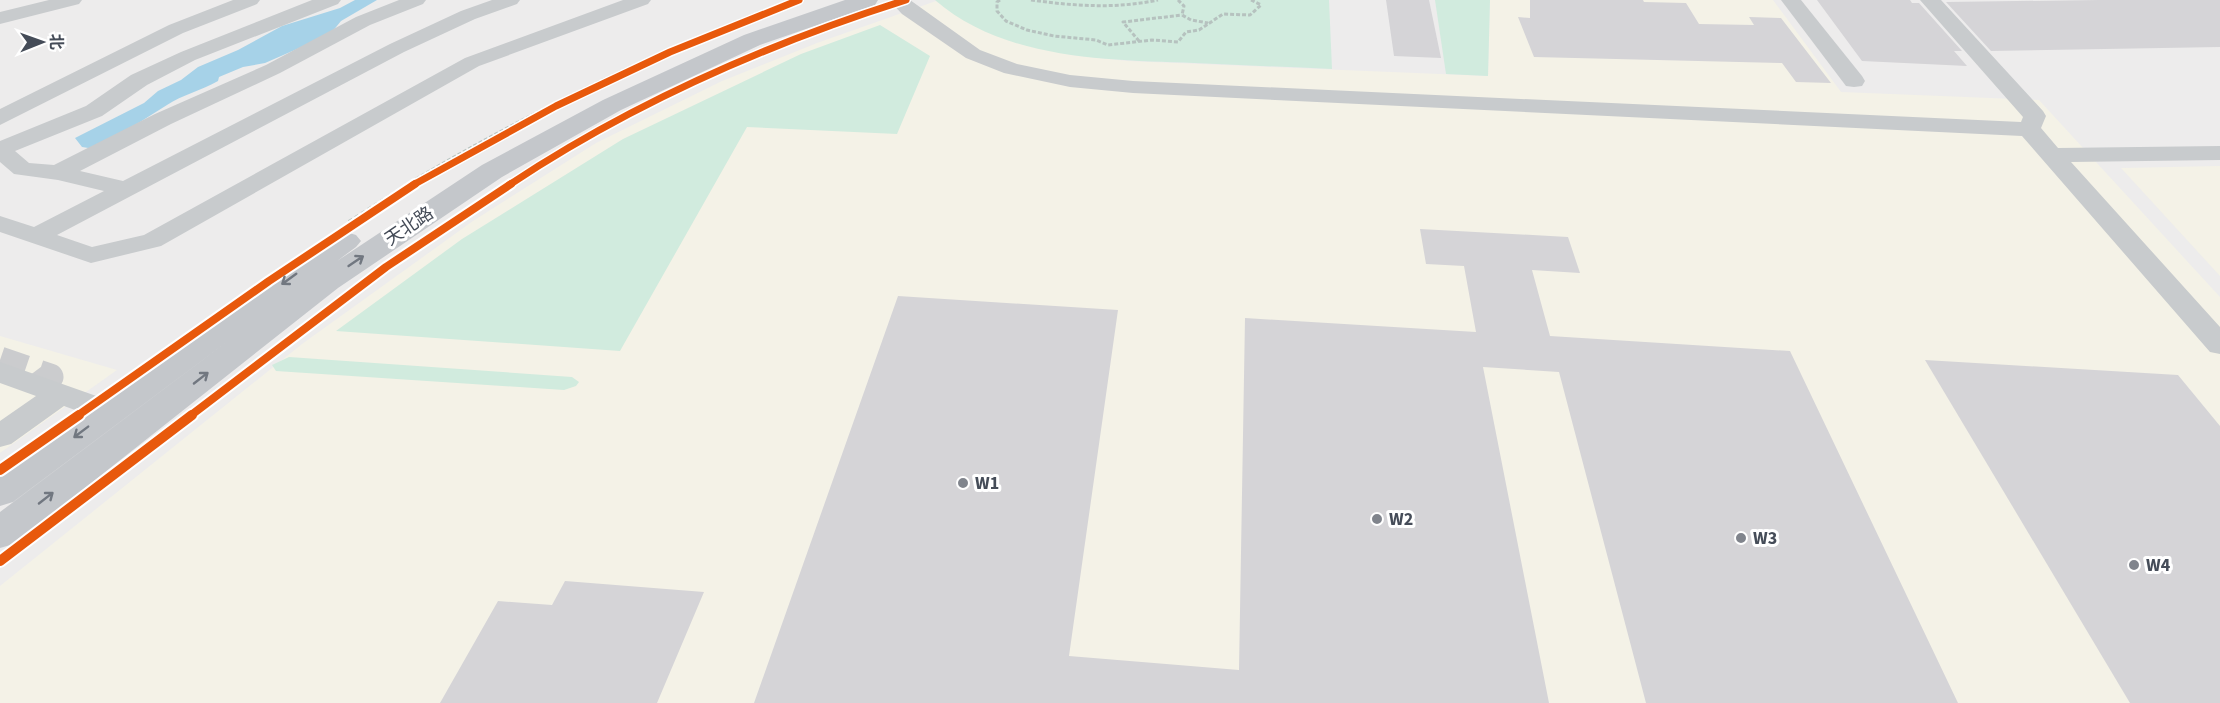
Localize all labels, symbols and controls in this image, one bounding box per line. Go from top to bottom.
north arrow [12,12,72,72]
text: 北 [45,34,67,50]
street label: 天北路 [380,201,439,252]
one-way arrow [348,255,364,267]
one-way arrow [282,273,298,285]
one-way arrow [192,372,208,385]
one-way arrow [74,426,90,438]
place label: W1 [975,471,999,496]
marker: W1 [956,476,970,490]
one-way arrow [38,491,54,504]
place label: W2 [1389,507,1413,532]
marker: W2 [1370,512,1384,526]
place label: W3 [1753,526,1777,551]
marker: W3 [1734,531,1748,545]
place label: W4 [2146,553,2171,578]
marker: W4 [2127,558,2141,572]

